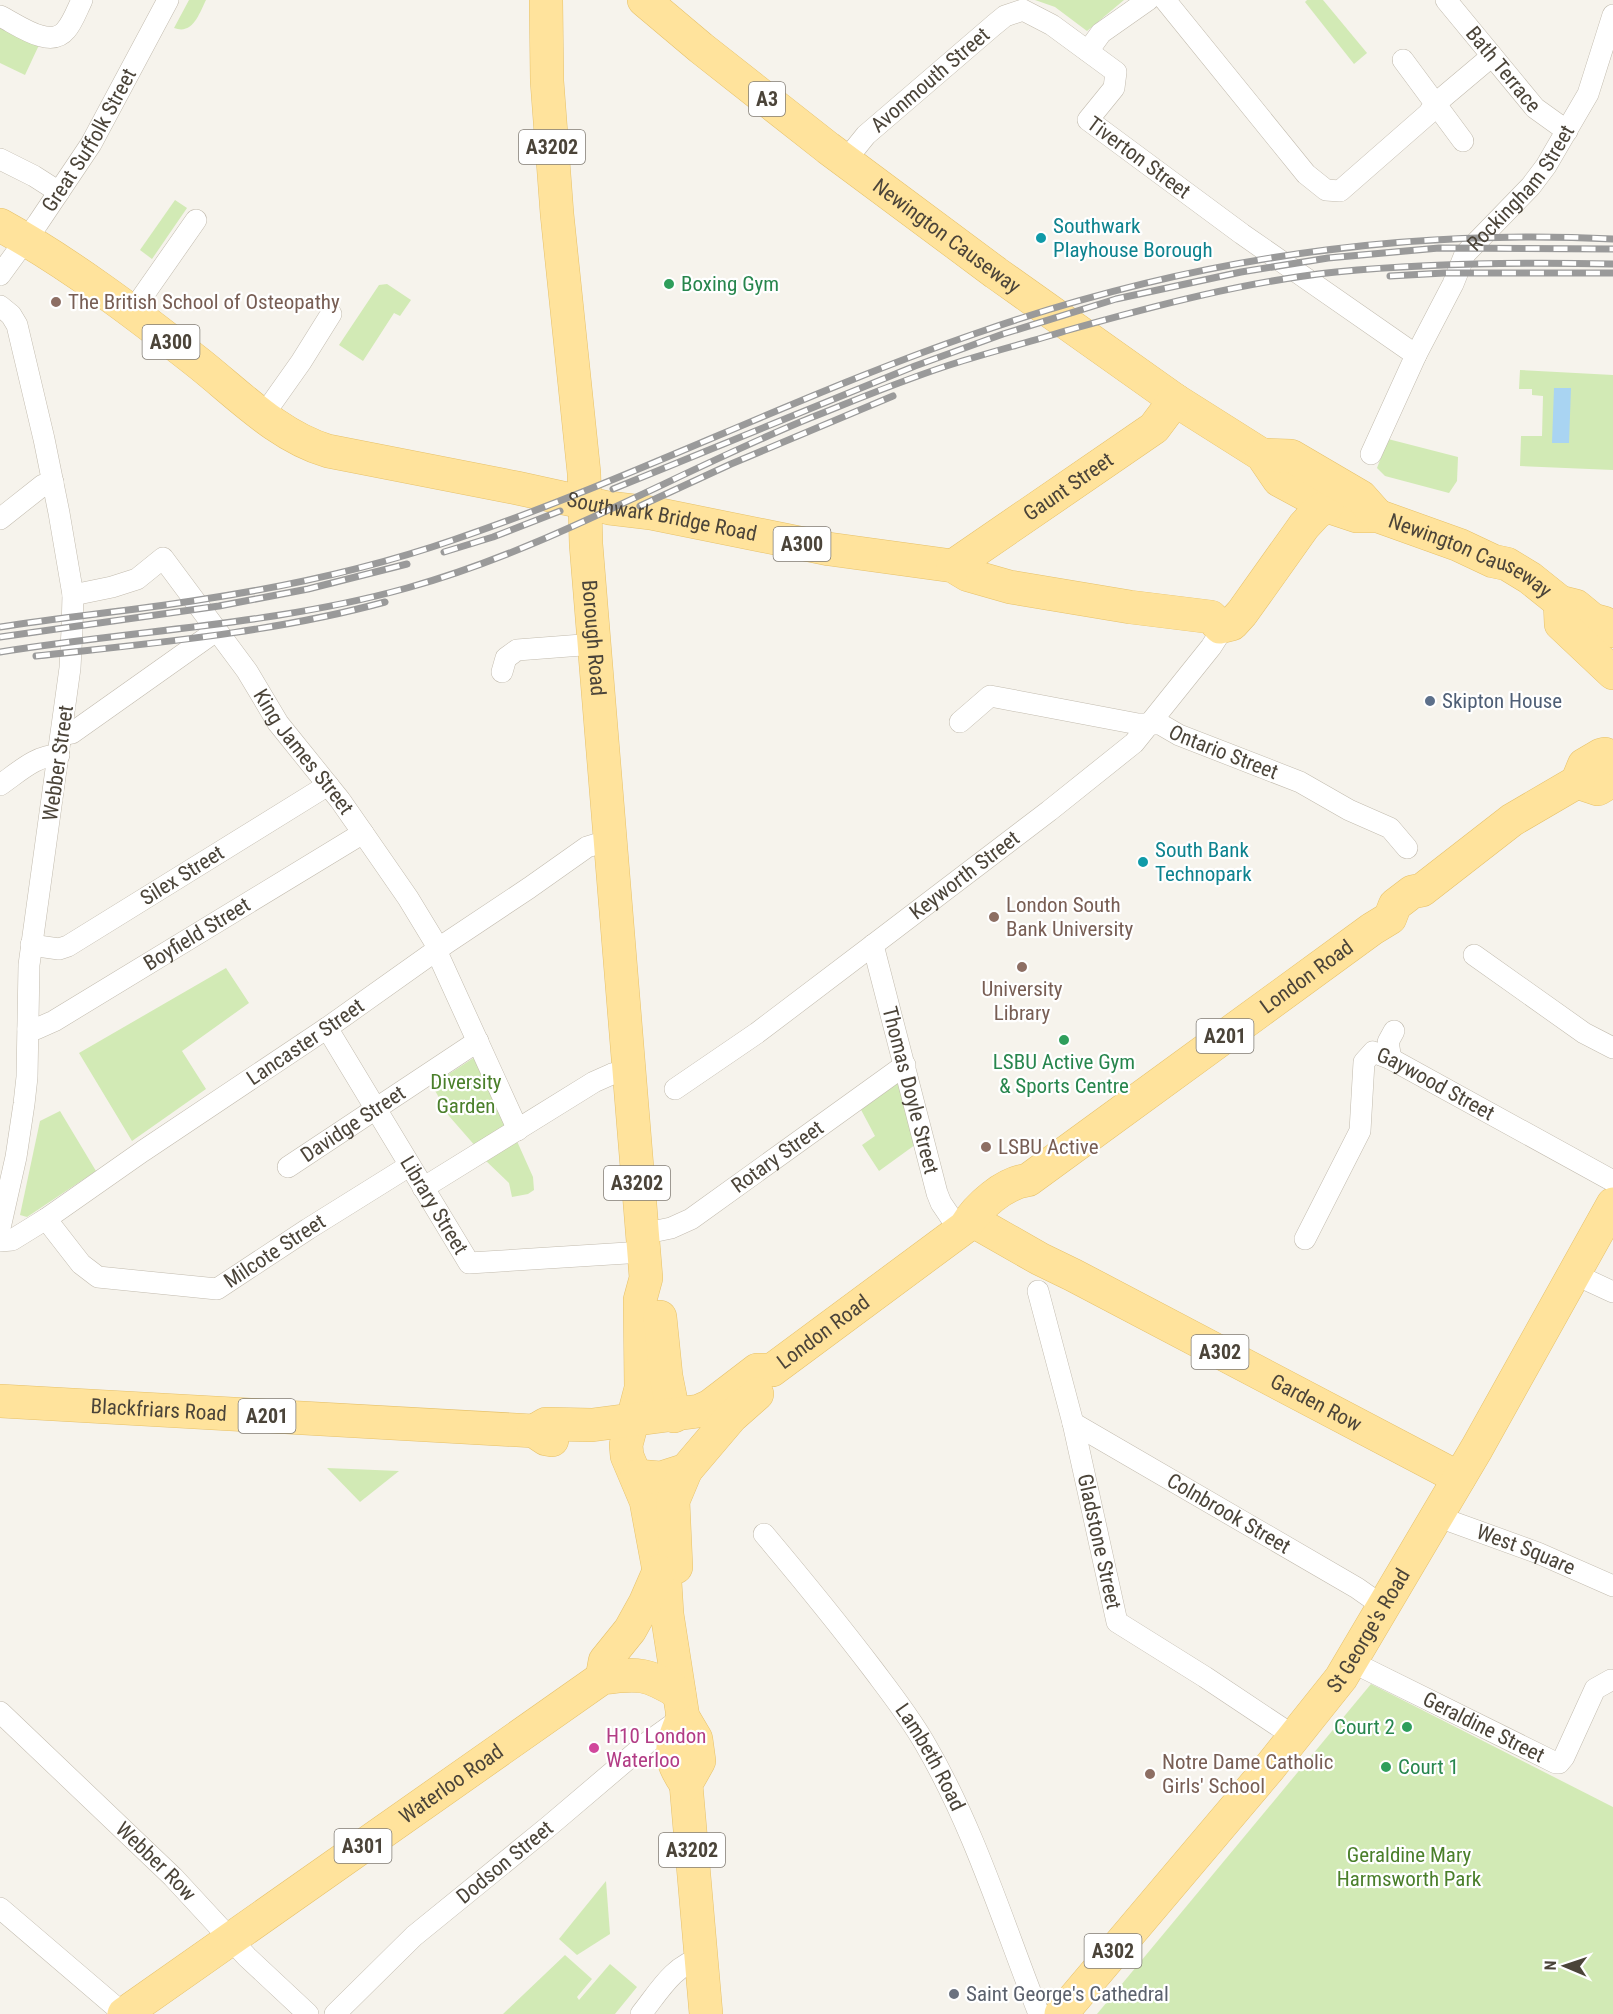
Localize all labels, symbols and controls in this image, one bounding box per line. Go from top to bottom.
street label: Bath Terrace [1461,22,1546,117]
street label: Avonmouth Street [866,23,994,137]
street label: Great Suffolk Street [37,64,141,216]
road number: A3 [749,82,785,116]
street label: Tiverton Street [1083,112,1195,204]
street label: Rockingham Street [1462,121,1579,256]
road number: A3202 [519,130,585,164]
street label: Newington Causeway [868,174,1025,299]
place label: Southwark Playhouse Borough [1053,214,1213,262]
marker: Southwark Playhouse Borough [1034,231,1048,245]
place label: Boxing Gym [681,272,779,296]
marker: Boxing Gym [662,277,676,291]
place label: The British School of Osteopathy [68,290,340,314]
marker: The British School of Osteopathy [49,295,63,309]
road number: A300 [142,325,200,359]
street label: Gaunt Street [1019,448,1118,526]
street label: Southwark Bridge Road [565,487,759,546]
street label: Newington Causeway [1385,509,1557,603]
road number: A300 [774,527,830,561]
street label: Borough Road [577,579,610,697]
street label: King James Street [249,685,358,819]
place label: Skipton House [1442,689,1562,713]
marker: Skipton House [1423,694,1437,708]
street label: Webber Street [38,704,78,822]
street label: Ontario Street [1165,720,1281,784]
street label: Keyworth Street [905,826,1024,925]
place label: South Bank Technopark [1155,838,1252,886]
street label: Silex Street [136,840,228,910]
marker: South Bank Technopark [1136,855,1150,869]
street label: Boyfield Street [139,893,254,975]
place label: London South Bank University [1006,893,1133,941]
marker: London South Bank University [987,910,1001,924]
street label: London Road [1256,935,1358,1018]
marker: University Library [1015,960,1029,974]
place label: University Library [981,977,1063,1025]
street label: Lancaster Street [242,994,368,1090]
street label: Thomas Doyle Street [877,1004,944,1176]
road number: A201 [1196,1019,1254,1053]
marker: LSBU Active Gym & Sports Centre [1057,1033,1071,1047]
street label: Gaywood Street [1373,1043,1499,1125]
place label: LSBU Active Gym & Sports Centre [993,1050,1135,1098]
park label: Diversity Garden [430,1070,502,1118]
street label: Davidge Street [296,1081,410,1167]
street label: Rotary Street [727,1116,828,1198]
place label: LSBU Active [998,1135,1099,1159]
marker: LSBU Active [979,1140,993,1154]
street label: Library Street [395,1152,473,1259]
road number: A3202 [604,1166,670,1200]
street label: Milcote Street [220,1209,330,1293]
street label: London Road [772,1290,874,1374]
road number: A302 [1192,1335,1248,1369]
street label: Garden Row [1266,1369,1366,1437]
street label: Blackfriars Road [90,1394,228,1426]
road number: A201 [238,1399,296,1433]
street label: Colnbrook Street [1163,1468,1295,1559]
street label: Gladstone Street [1073,1472,1126,1612]
street label: West Square [1473,1520,1579,1580]
street label: St George's Road [1322,1564,1415,1698]
street label: Geraldine Street [1419,1687,1548,1767]
street label: Lambeth Road [890,1699,970,1815]
place label: Court 2 [1334,1715,1395,1739]
marker: Court 2 [1400,1720,1414,1734]
place label: H10 London Waterloo [606,1724,706,1772]
street label: Waterloo Road [395,1739,508,1829]
marker: H10 London Waterloo [587,1741,601,1755]
place label: Notre Dame Catholic Girls' School [1162,1750,1333,1798]
place label: Court 1 [1398,1755,1459,1779]
marker: Court 1 [1379,1760,1393,1774]
marker: Notre Dame Catholic Girls' School [1143,1767,1157,1781]
street label: Dodson Street [452,1816,558,1909]
street label: Webber Row [111,1817,201,1906]
road number: A301 [334,1829,392,1863]
road number: A3202 [659,1833,725,1867]
park label: Geraldine Mary Harmsworth Park [1337,1843,1482,1891]
road number: A302 [1084,1934,1142,1968]
north arrow [1535,1936,1595,1996]
text: N [1541,1960,1560,1971]
place label: Saint George's Cathedral [966,1982,1169,2006]
marker: Saint George's Cathedral [947,1987,961,2001]

